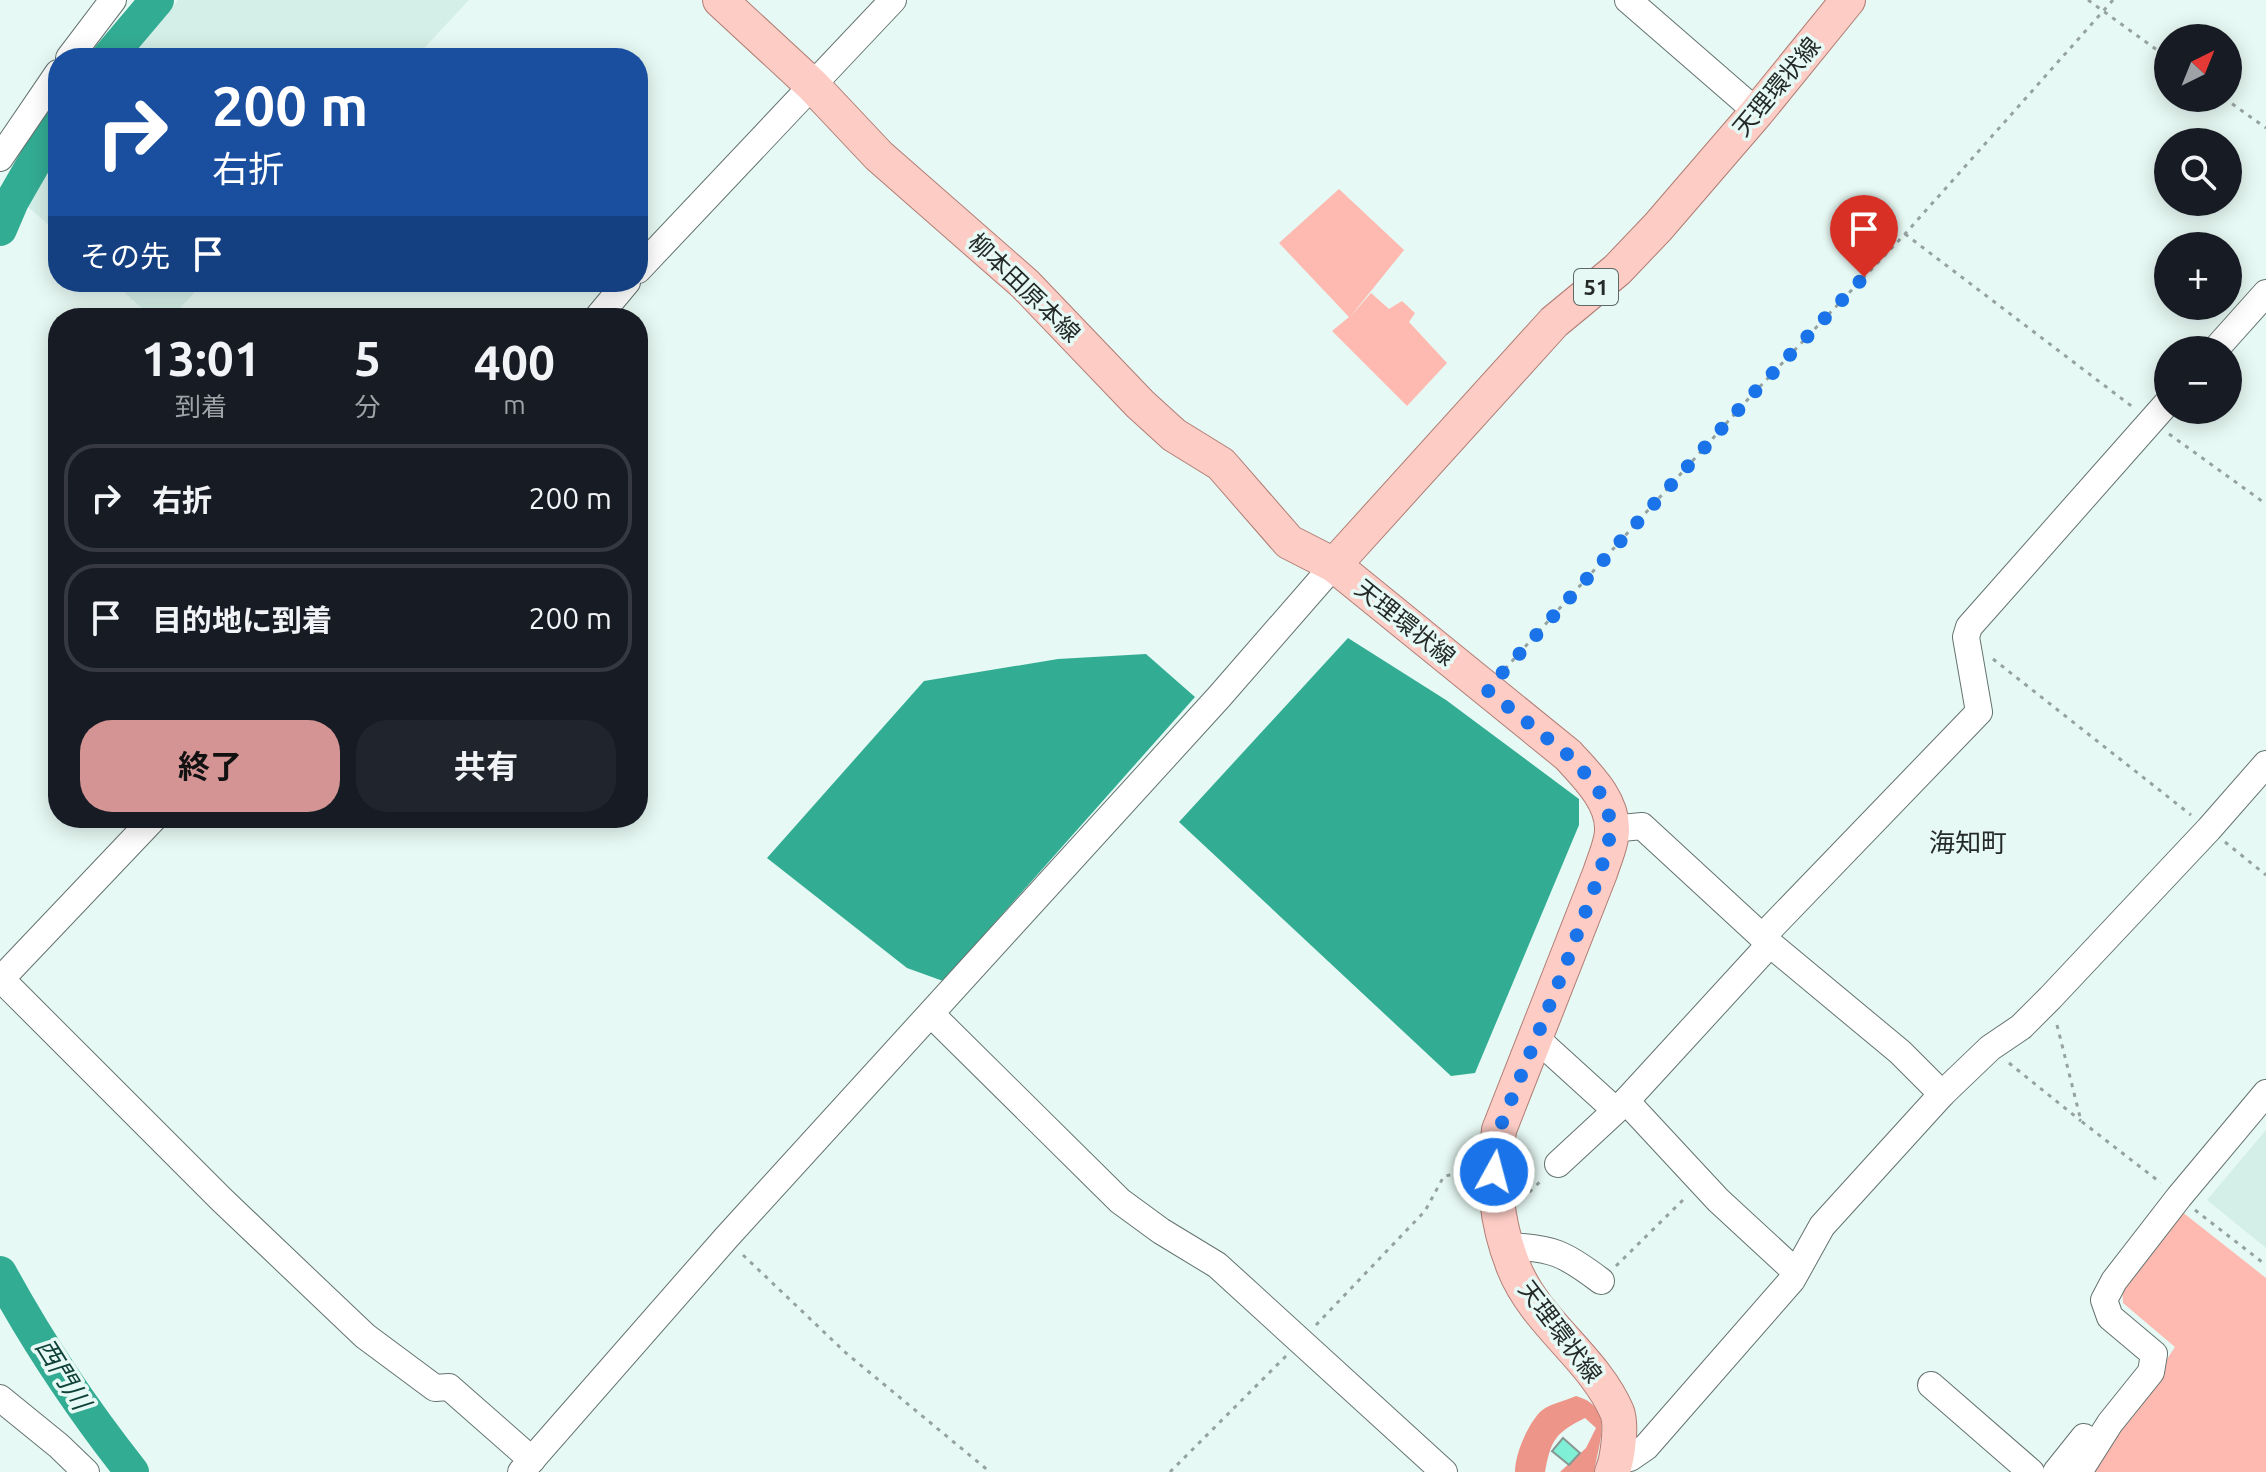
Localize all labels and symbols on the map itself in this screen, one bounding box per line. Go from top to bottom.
north arrow [2154,24,2242,112]
street label: 天理環状線 [1728,32,1826,141]
pin [1830,195,1898,277]
street label: 柳本田原本線 [963,228,1086,347]
road number: 51 [1574,269,1618,305]
street label: 天理環状線 [1350,574,1460,671]
district label: 海知町 [1929,828,2007,857]
position arrow [1452,1130,1536,1214]
street label: 天理環状線 [1514,1276,1607,1388]
water label: 西門川 [30,1333,98,1417]

